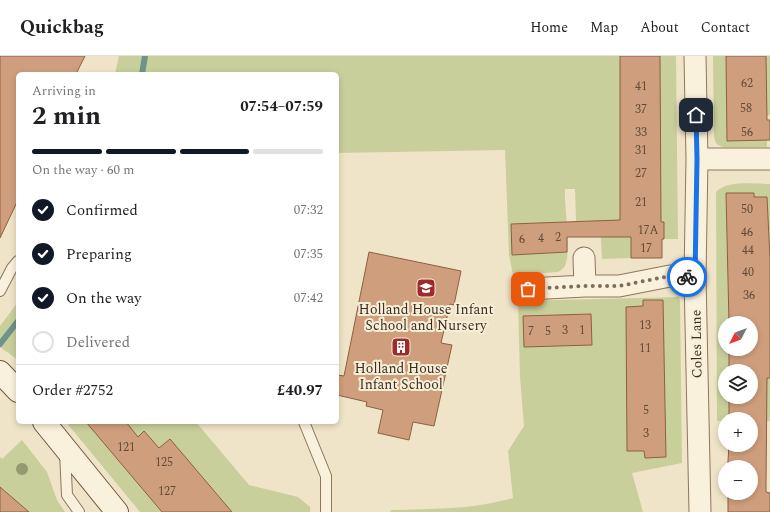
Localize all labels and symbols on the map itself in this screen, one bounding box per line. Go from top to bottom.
house number: 62 [741,74,753,93]
house number: 41 [635,77,647,96]
pin [679,98,713,132]
house number: 58 [740,99,752,118]
house number: 37 [635,100,647,119]
house number: 33 [635,123,647,142]
house number: 56 [741,123,753,142]
house number: 31 [635,141,647,160]
house number: 27 [635,164,647,183]
house number: 21 [635,193,647,212]
house number: 50 [741,200,753,219]
house number: 17A [637,221,659,240]
house number: 46 [741,223,753,242]
house number: 2 [555,228,561,247]
house number: 4 [538,229,544,248]
house number: 6 [519,230,525,249]
house number: 17 [640,239,652,258]
house number: 44 [742,241,754,260]
courier [667,257,707,297]
house number: 40 [742,263,754,282]
pin [511,272,545,306]
school or university icon: Holland House Infant School and Nursery [415,277,437,299]
house number: 36 [743,286,755,305]
place label: Holland House Infant School and Nursery [359,299,493,336]
street label: Coles Lane [685,309,708,379]
house number: 13 [639,316,651,335]
north arrow [718,316,758,356]
house number: 3 [562,321,568,340]
house number: 1 [579,321,585,340]
house number: 7 [528,322,534,341]
house number: 5 [545,322,551,341]
building icon: Holland House Infant School [390,336,412,358]
house number: 11 [639,339,651,358]
place label: Holland House Infant School [354,358,448,395]
house number: 5 [643,401,649,420]
house number: 3 [643,424,649,443]
house number: 121 [117,438,135,457]
house number: 125 [155,453,173,472]
house number: 127 [158,482,176,501]

